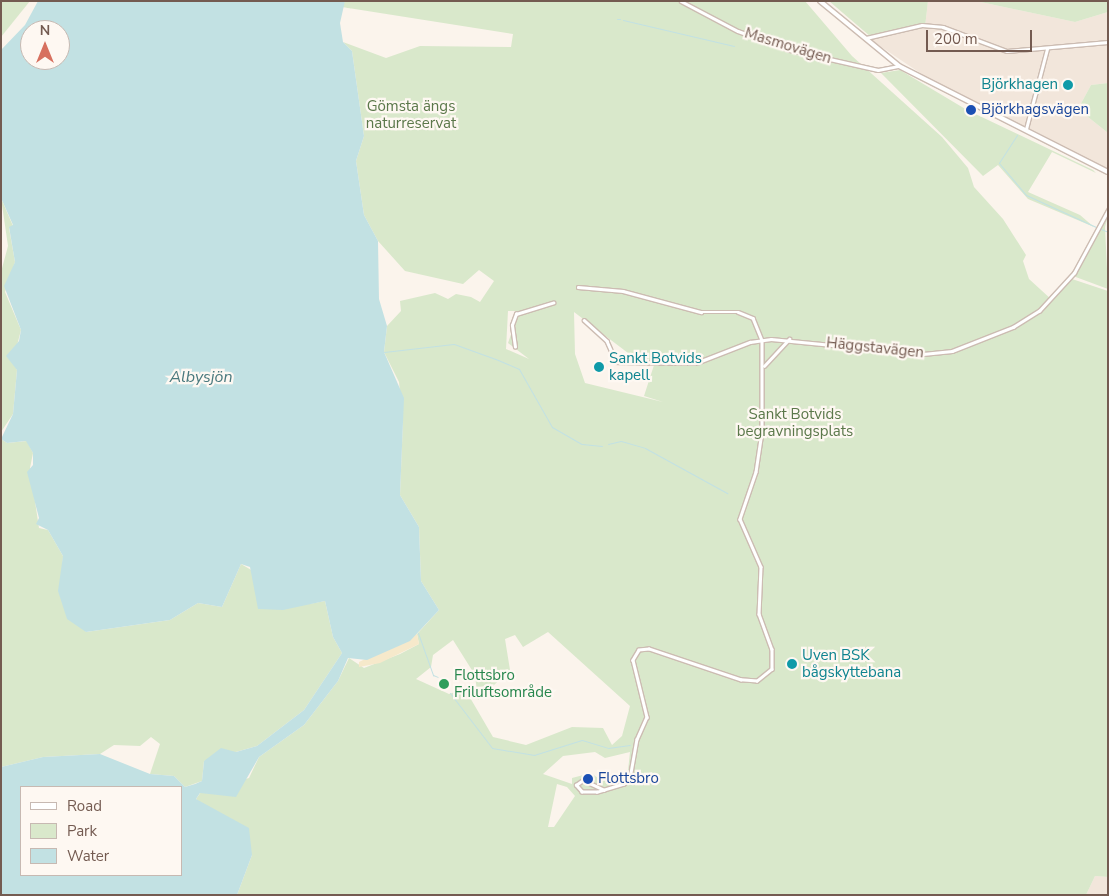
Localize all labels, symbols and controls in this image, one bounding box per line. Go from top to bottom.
north arrow [20,20,70,70]
scale bar [929,20,1035,52]
text: N [40,21,50,40]
street label: Masmovägen [742,24,834,68]
text: 200 m [934,29,978,49]
place label: Björkhagen [981,76,1058,94]
marker: Björkhagen [1062,79,1074,91]
park label: Gömsta ängs naturreservat [366,97,456,132]
place label: Björkhagsvägen [981,101,1089,119]
marker: Björkhagsvägen [965,104,977,116]
street label: Häggstavägen [825,334,925,362]
place label: Sankt Botvids kapell [609,349,702,384]
marker: Sankt Botvids kapell [593,361,605,373]
water label: Albysjön [169,367,233,387]
park label: Sankt Botvids begravningsplats [737,405,853,440]
place label: Uven BSK bågskyttebana [802,646,901,681]
marker: Uven BSK bågskyttebana [786,658,798,670]
place label: Flottsbro Friluftsområde [454,666,552,701]
marker: Flottsbro Friluftsområde [438,678,450,690]
place label: Flottsbro [598,770,659,788]
marker: Flottsbro [582,773,594,785]
legend [20,786,182,876]
text: Road [67,796,102,816]
text: Park [67,821,97,841]
text: Water [67,846,109,866]

